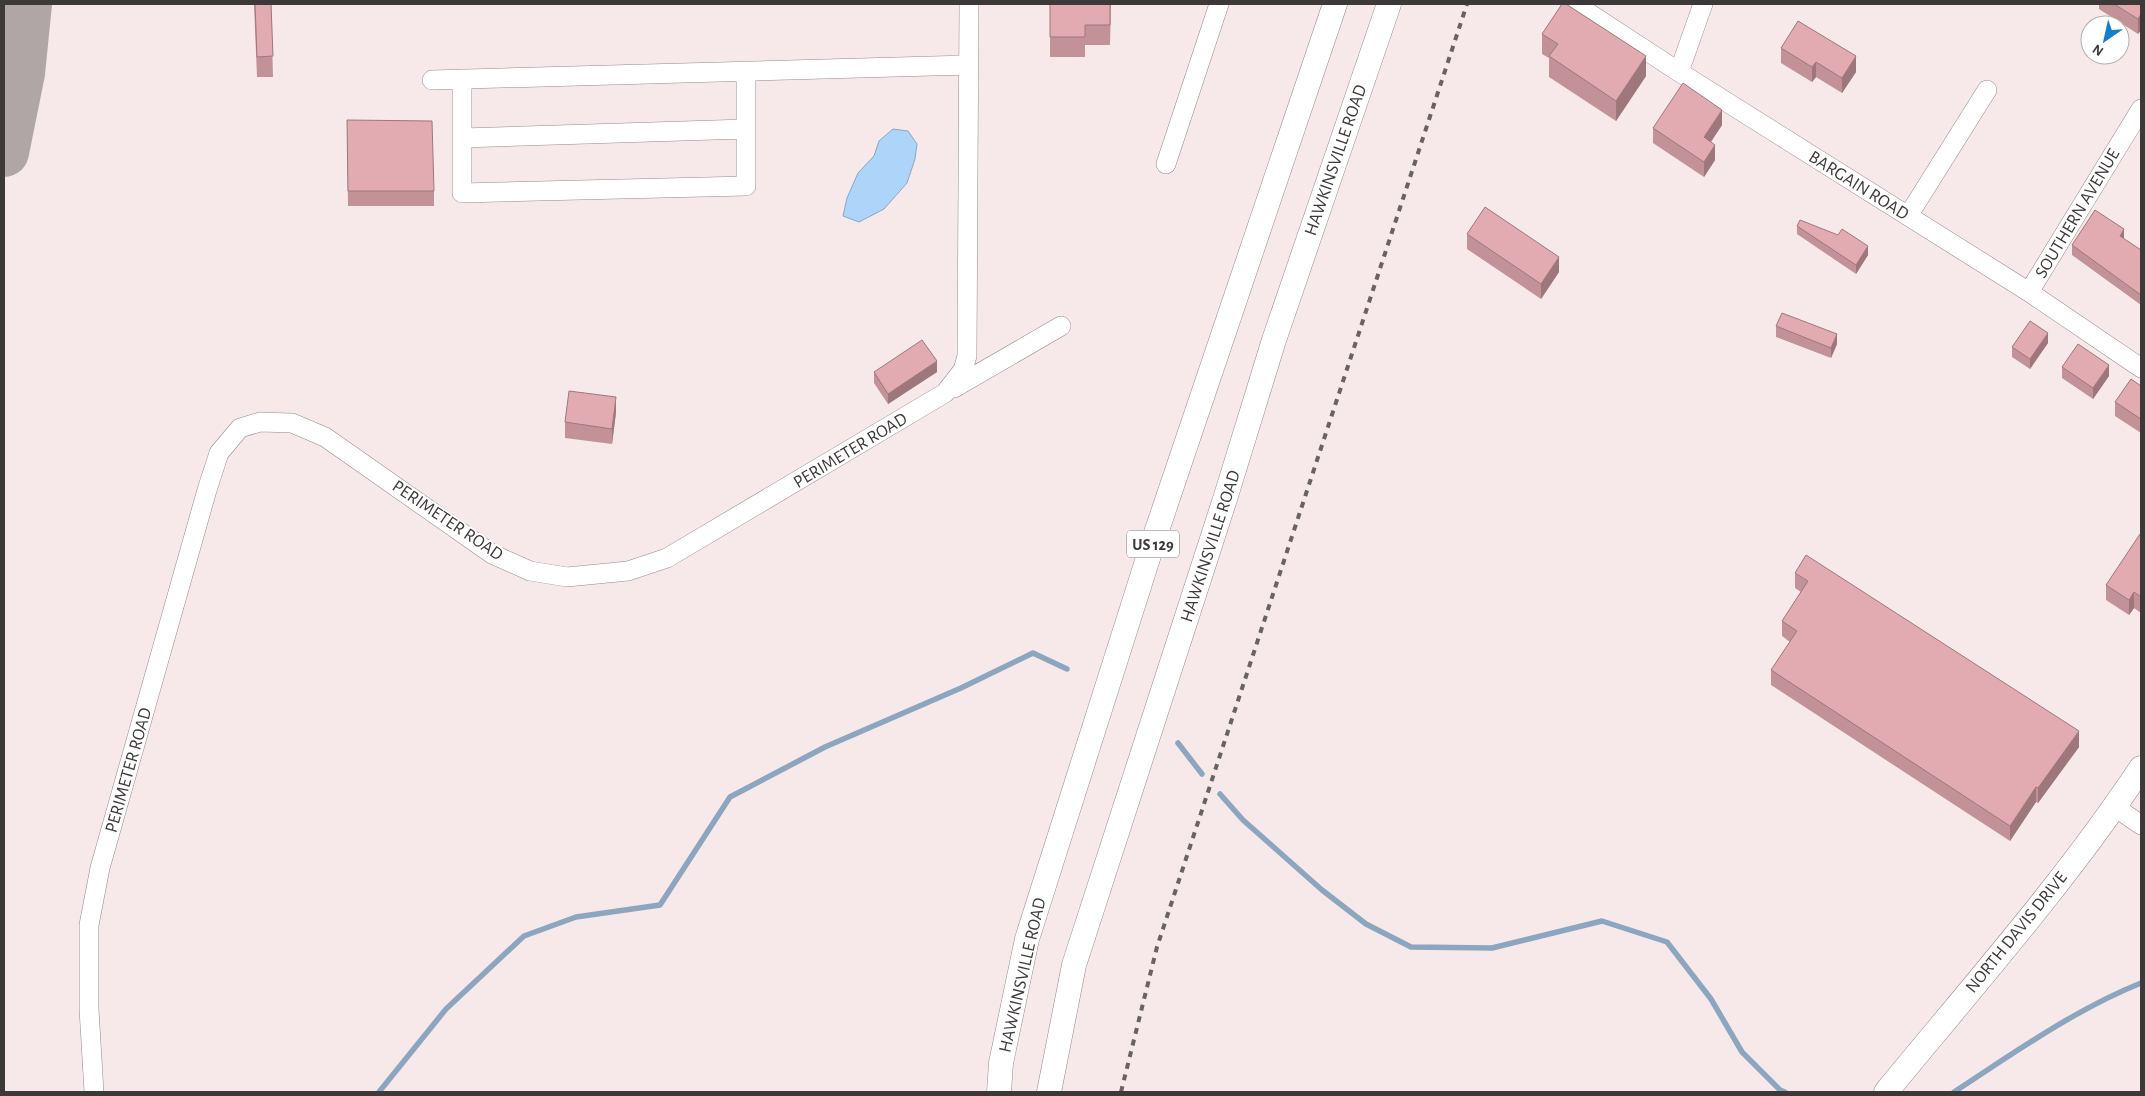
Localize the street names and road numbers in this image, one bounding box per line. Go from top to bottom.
street label: HAWKINSVILLE ROAD [1302,82,1370,238]
street label: SOUTHERN AVENUE [2032,145,2124,281]
street label: BARGAIN ROAD [1805,148,1912,224]
street label: PERIMETER ROAD [790,410,911,492]
street label: HAWKINSVILLE ROAD [1178,468,1244,624]
street label: PERIMETER ROAD [389,477,506,564]
road number: US 129 [1127,530,1179,558]
street label: PERIMETER ROAD [103,706,155,835]
street label: NORTH DAVIS DRIVE [1963,869,2071,996]
street label: HAWKINSVILLE ROAD [996,896,1050,1054]

